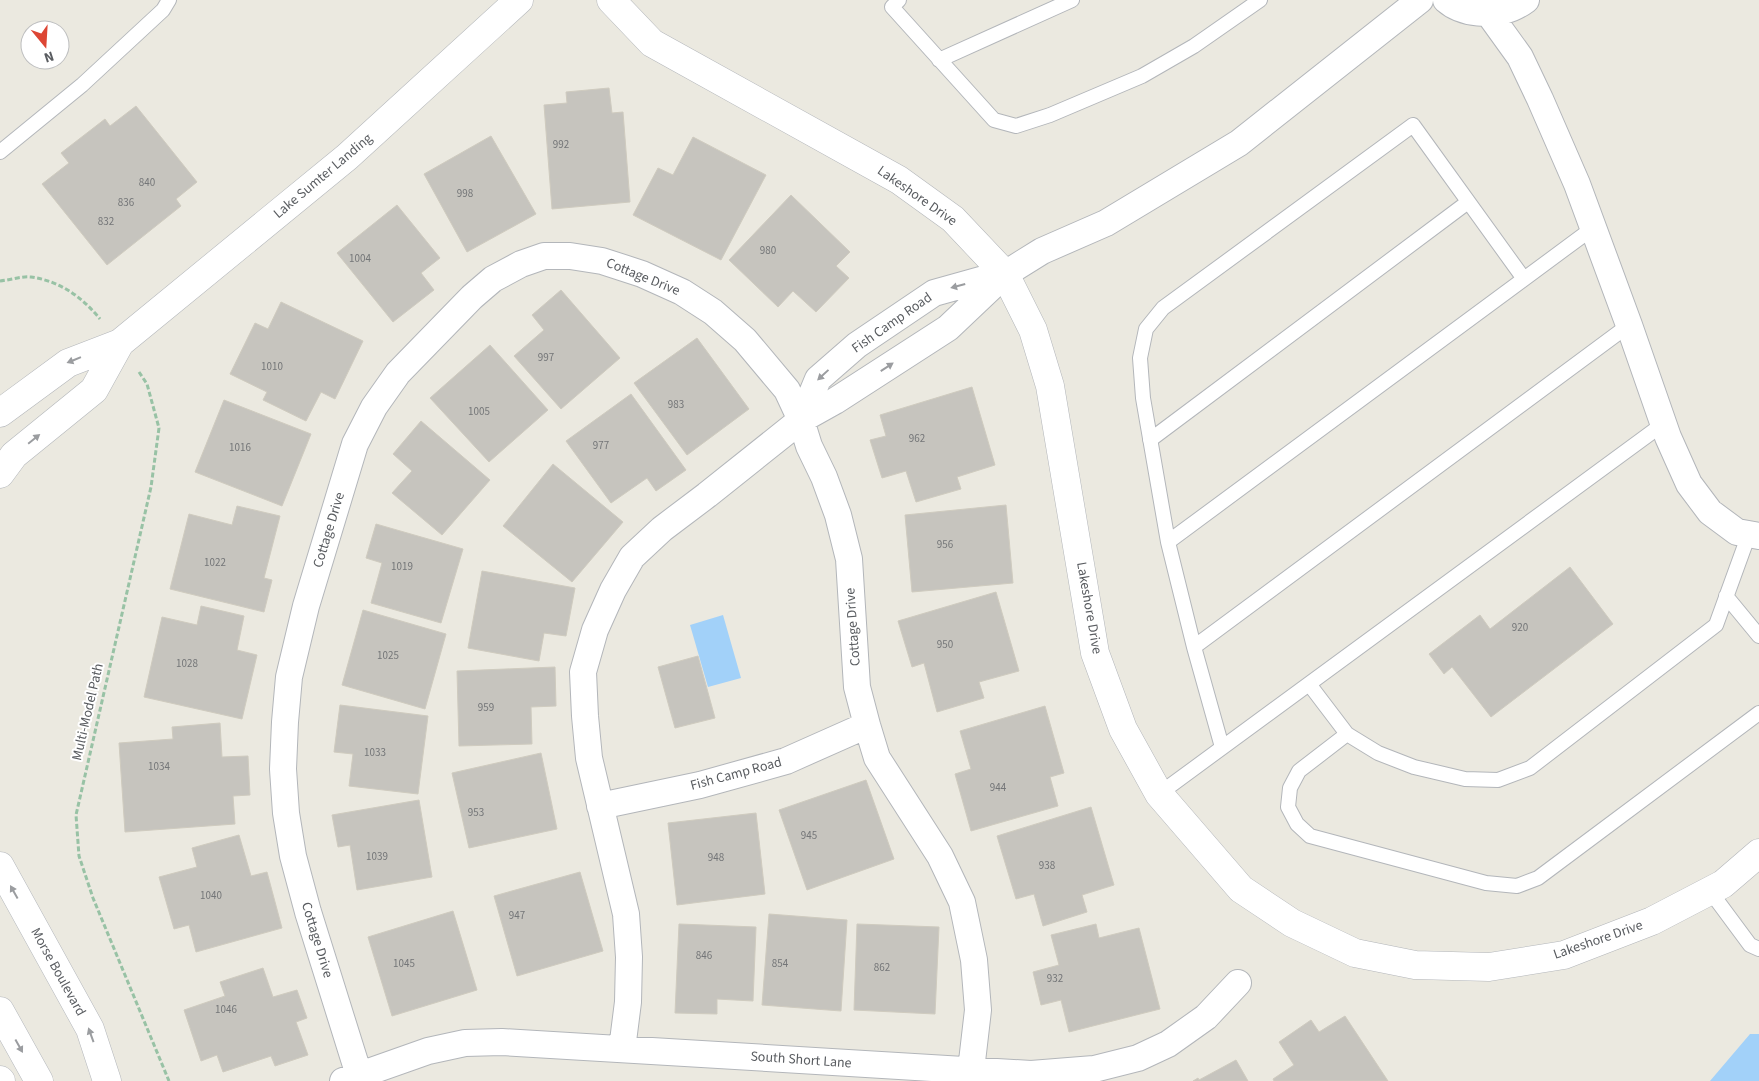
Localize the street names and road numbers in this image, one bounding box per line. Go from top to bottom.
street label: Lake Sumter Landing [269,129,377,223]
street label: Lakeshore Drive [873,161,961,231]
street label: Cottage Drive [603,253,683,301]
street label: Fish Camp Road [848,288,936,358]
street label: Cottage Drive [308,490,350,570]
street label: Lakeshore Drive [1071,560,1107,656]
street label: Cottage Drive [840,587,866,667]
street label: Multi-Model Path [67,661,109,763]
street label: Fish Camp Road [688,752,784,796]
street label: Cottage Drive [296,900,338,980]
street label: Lakeshore Drive [1551,915,1645,965]
street label: Morse Boulevard [25,924,91,1020]
street label: South Short Lane [750,1046,852,1074]

